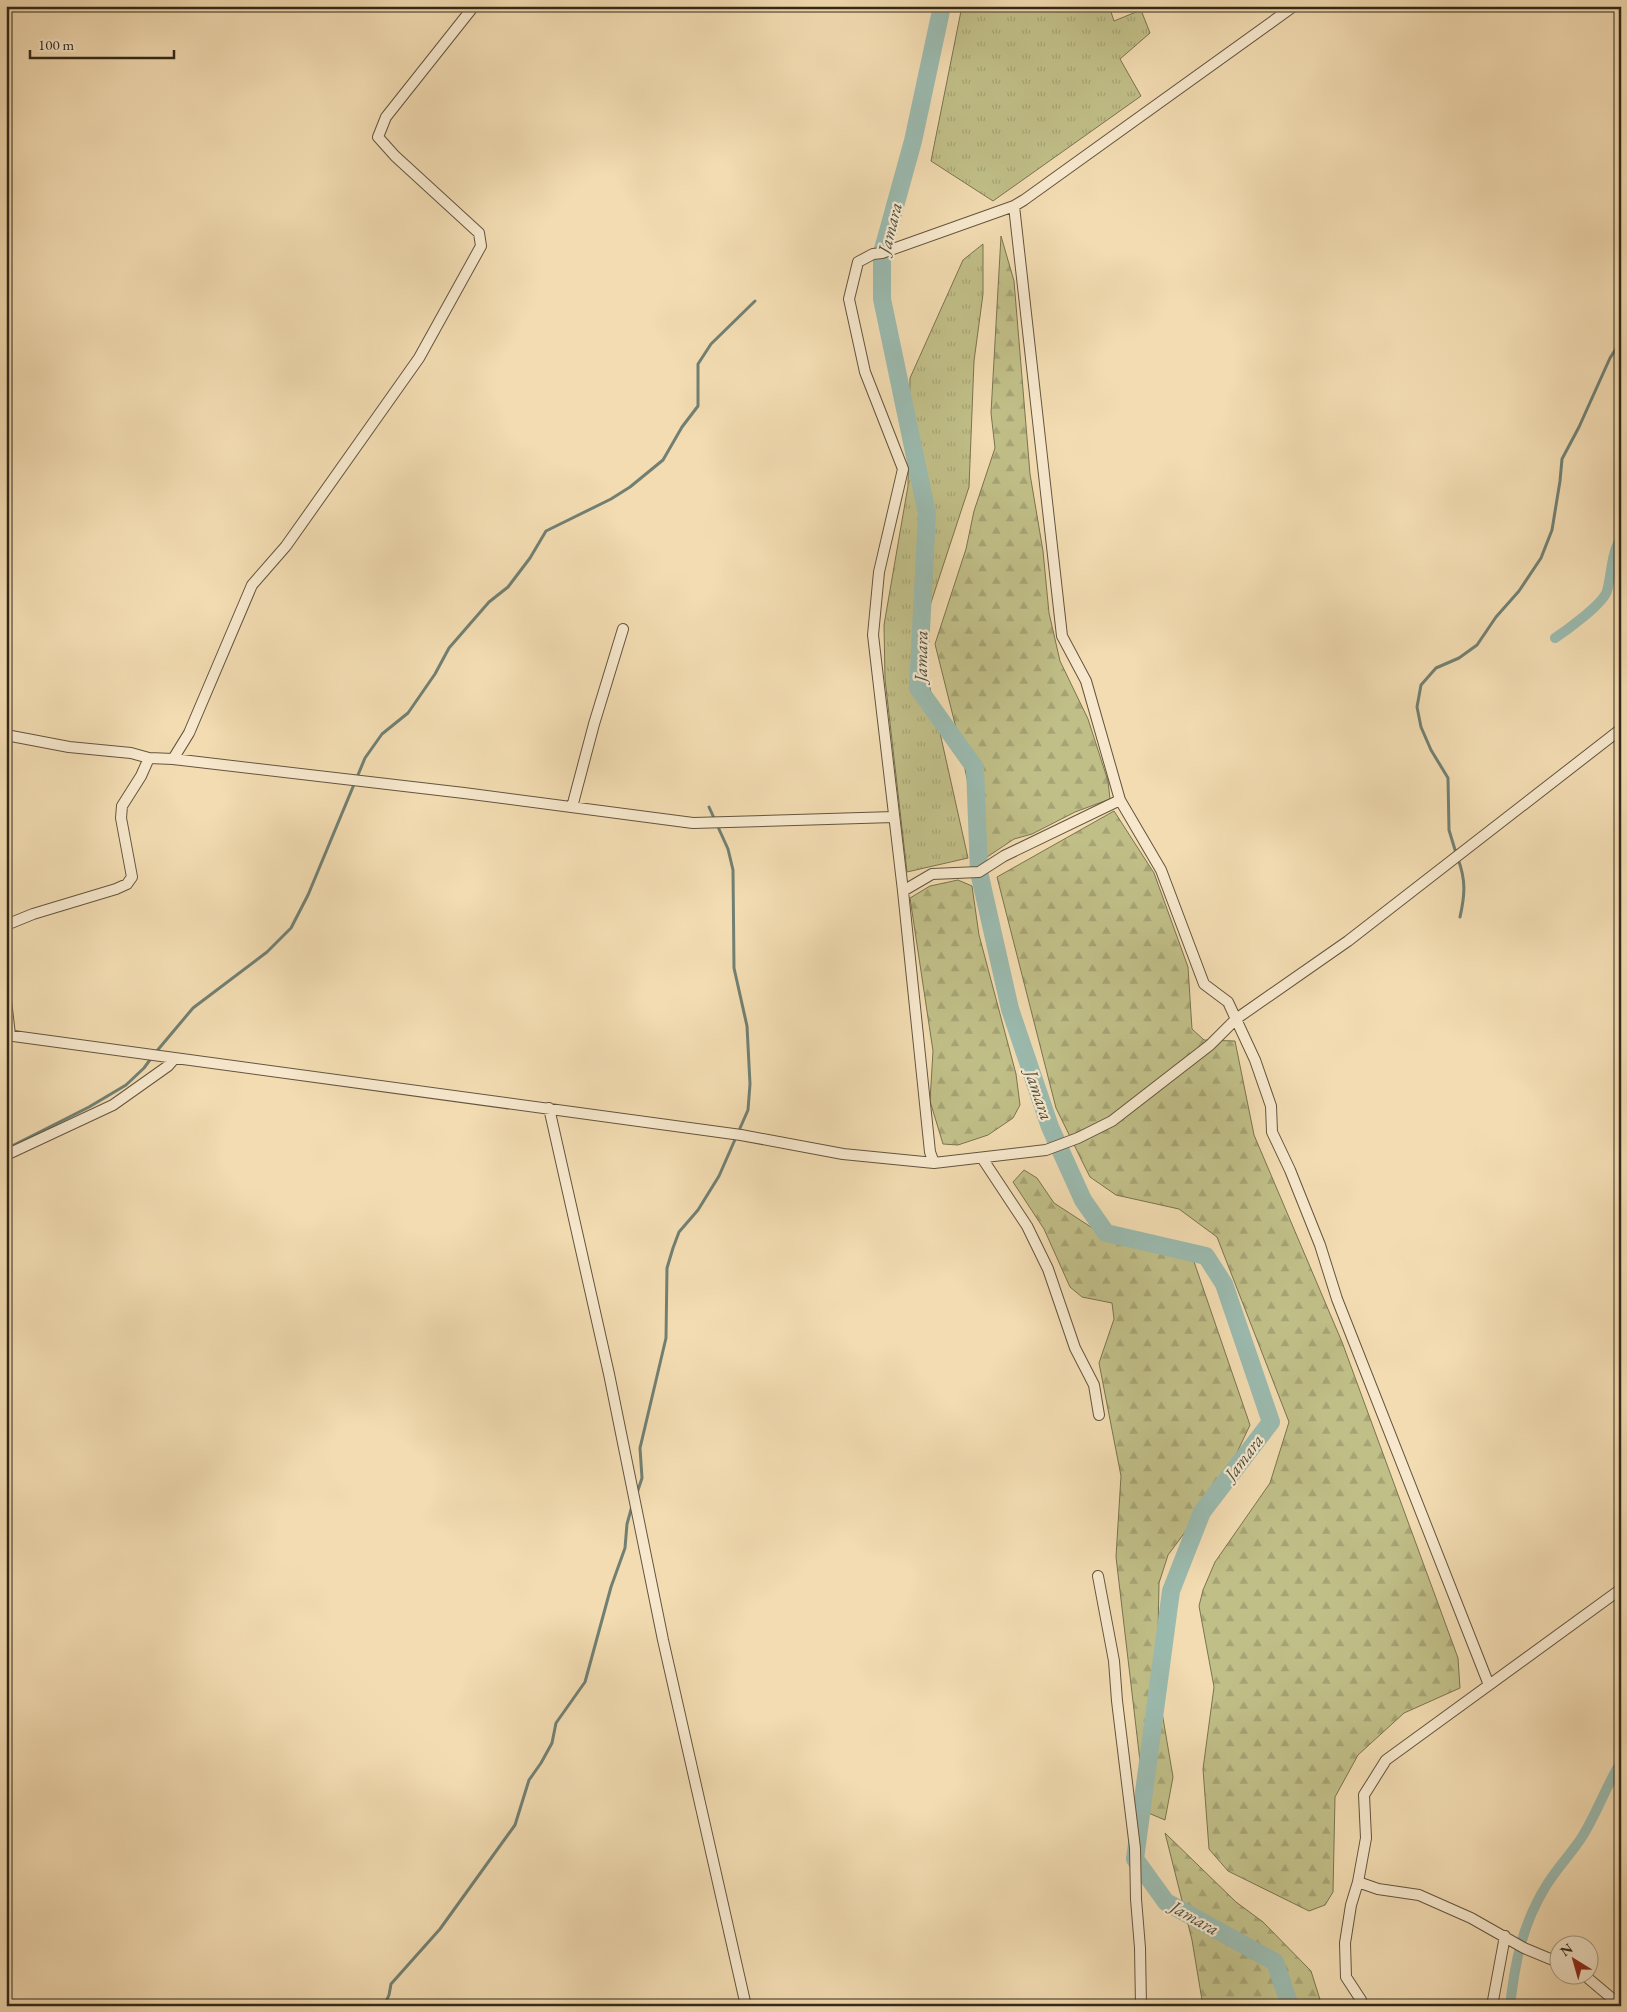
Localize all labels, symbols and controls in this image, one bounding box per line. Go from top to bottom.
scale bar [30,28,174,60]
text: 100 m [38,35,75,54]
water label: Jamara [871,200,907,259]
water label: Jamara [908,630,932,686]
water label: Jamara [1019,1063,1059,1123]
water label: Jamara [1217,1429,1268,1487]
water label: Jamara [1164,1893,1223,1940]
north arrow [1550,1934,1600,1984]
text: N [1556,1939,1577,1960]

